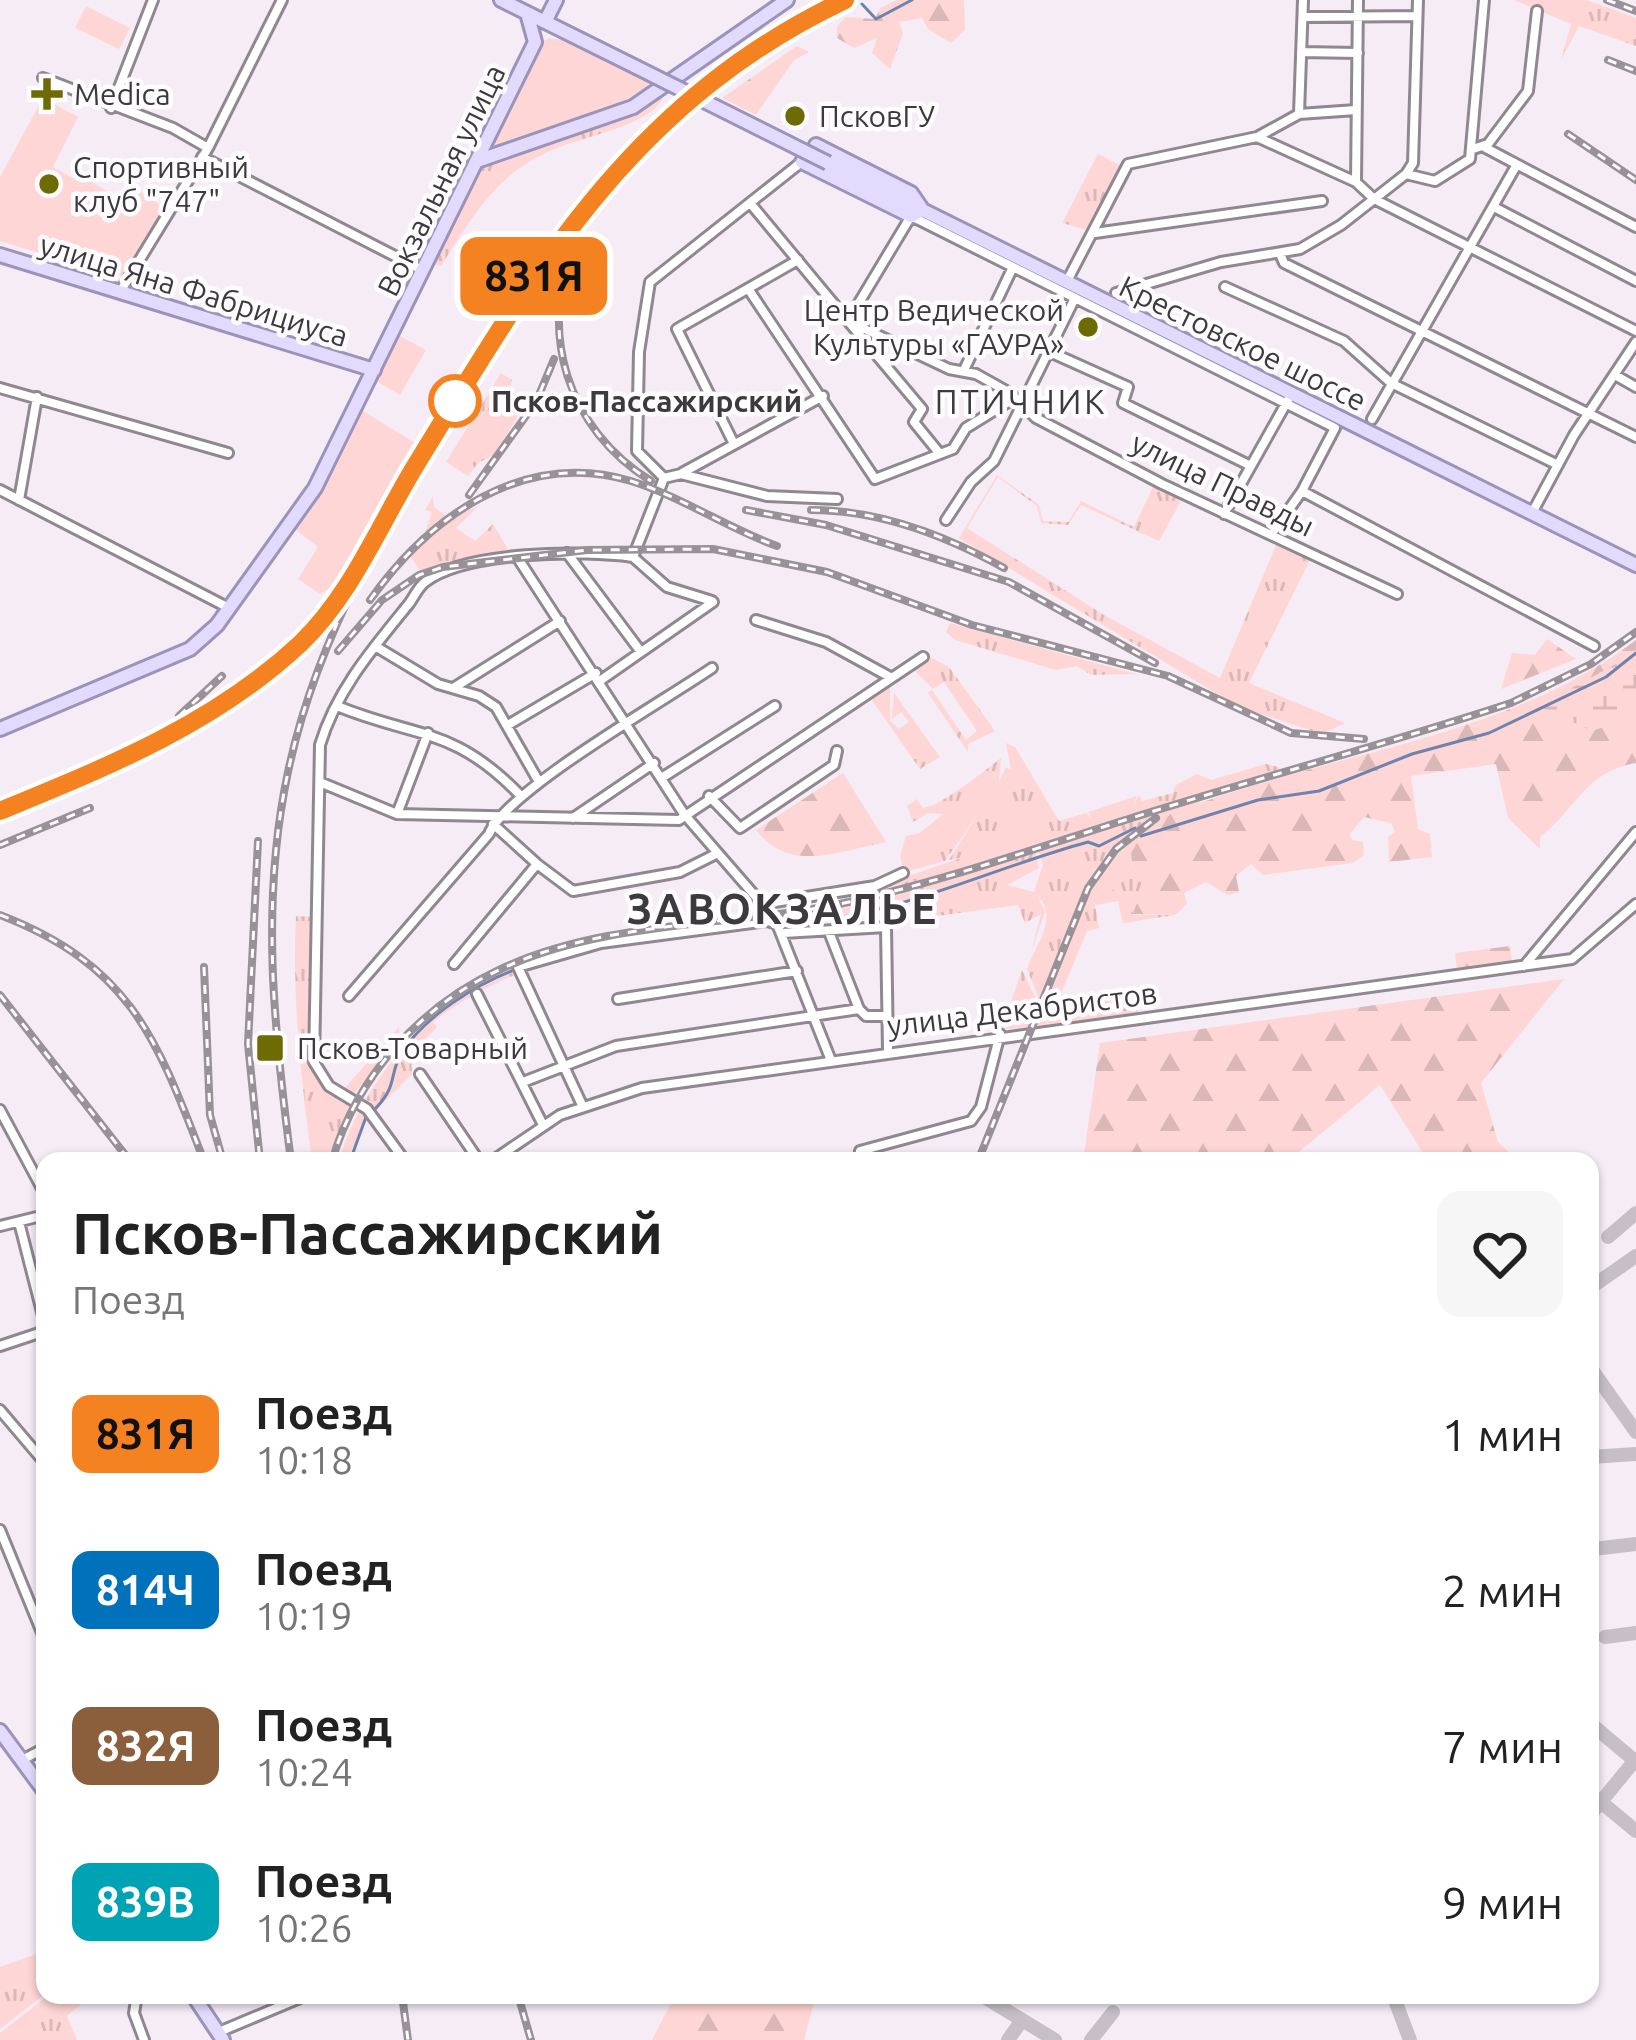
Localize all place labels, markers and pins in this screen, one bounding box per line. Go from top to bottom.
place label: Medica [74,77,171,111]
marker: Medica [31,78,63,110]
place label: ПсковГУ [819,99,935,133]
marker: ПсковГУ [782,103,808,129]
place label: Спортивный клуб "747" [73,150,249,218]
marker: Спортивный клуб "747" [36,171,62,197]
place label: Центр Ведической Культуры «ГАУРА» [804,293,1064,361]
marker: Центр Ведической Культуры «ГАУРА» [1075,314,1101,340]
marker: Псков-Пассажирский [430,376,480,426]
place label: Псков-Пассажирский [491,384,802,418]
place label: Псков-Товарный [297,1031,528,1065]
marker: Псков-Товарный [254,1032,286,1064]

